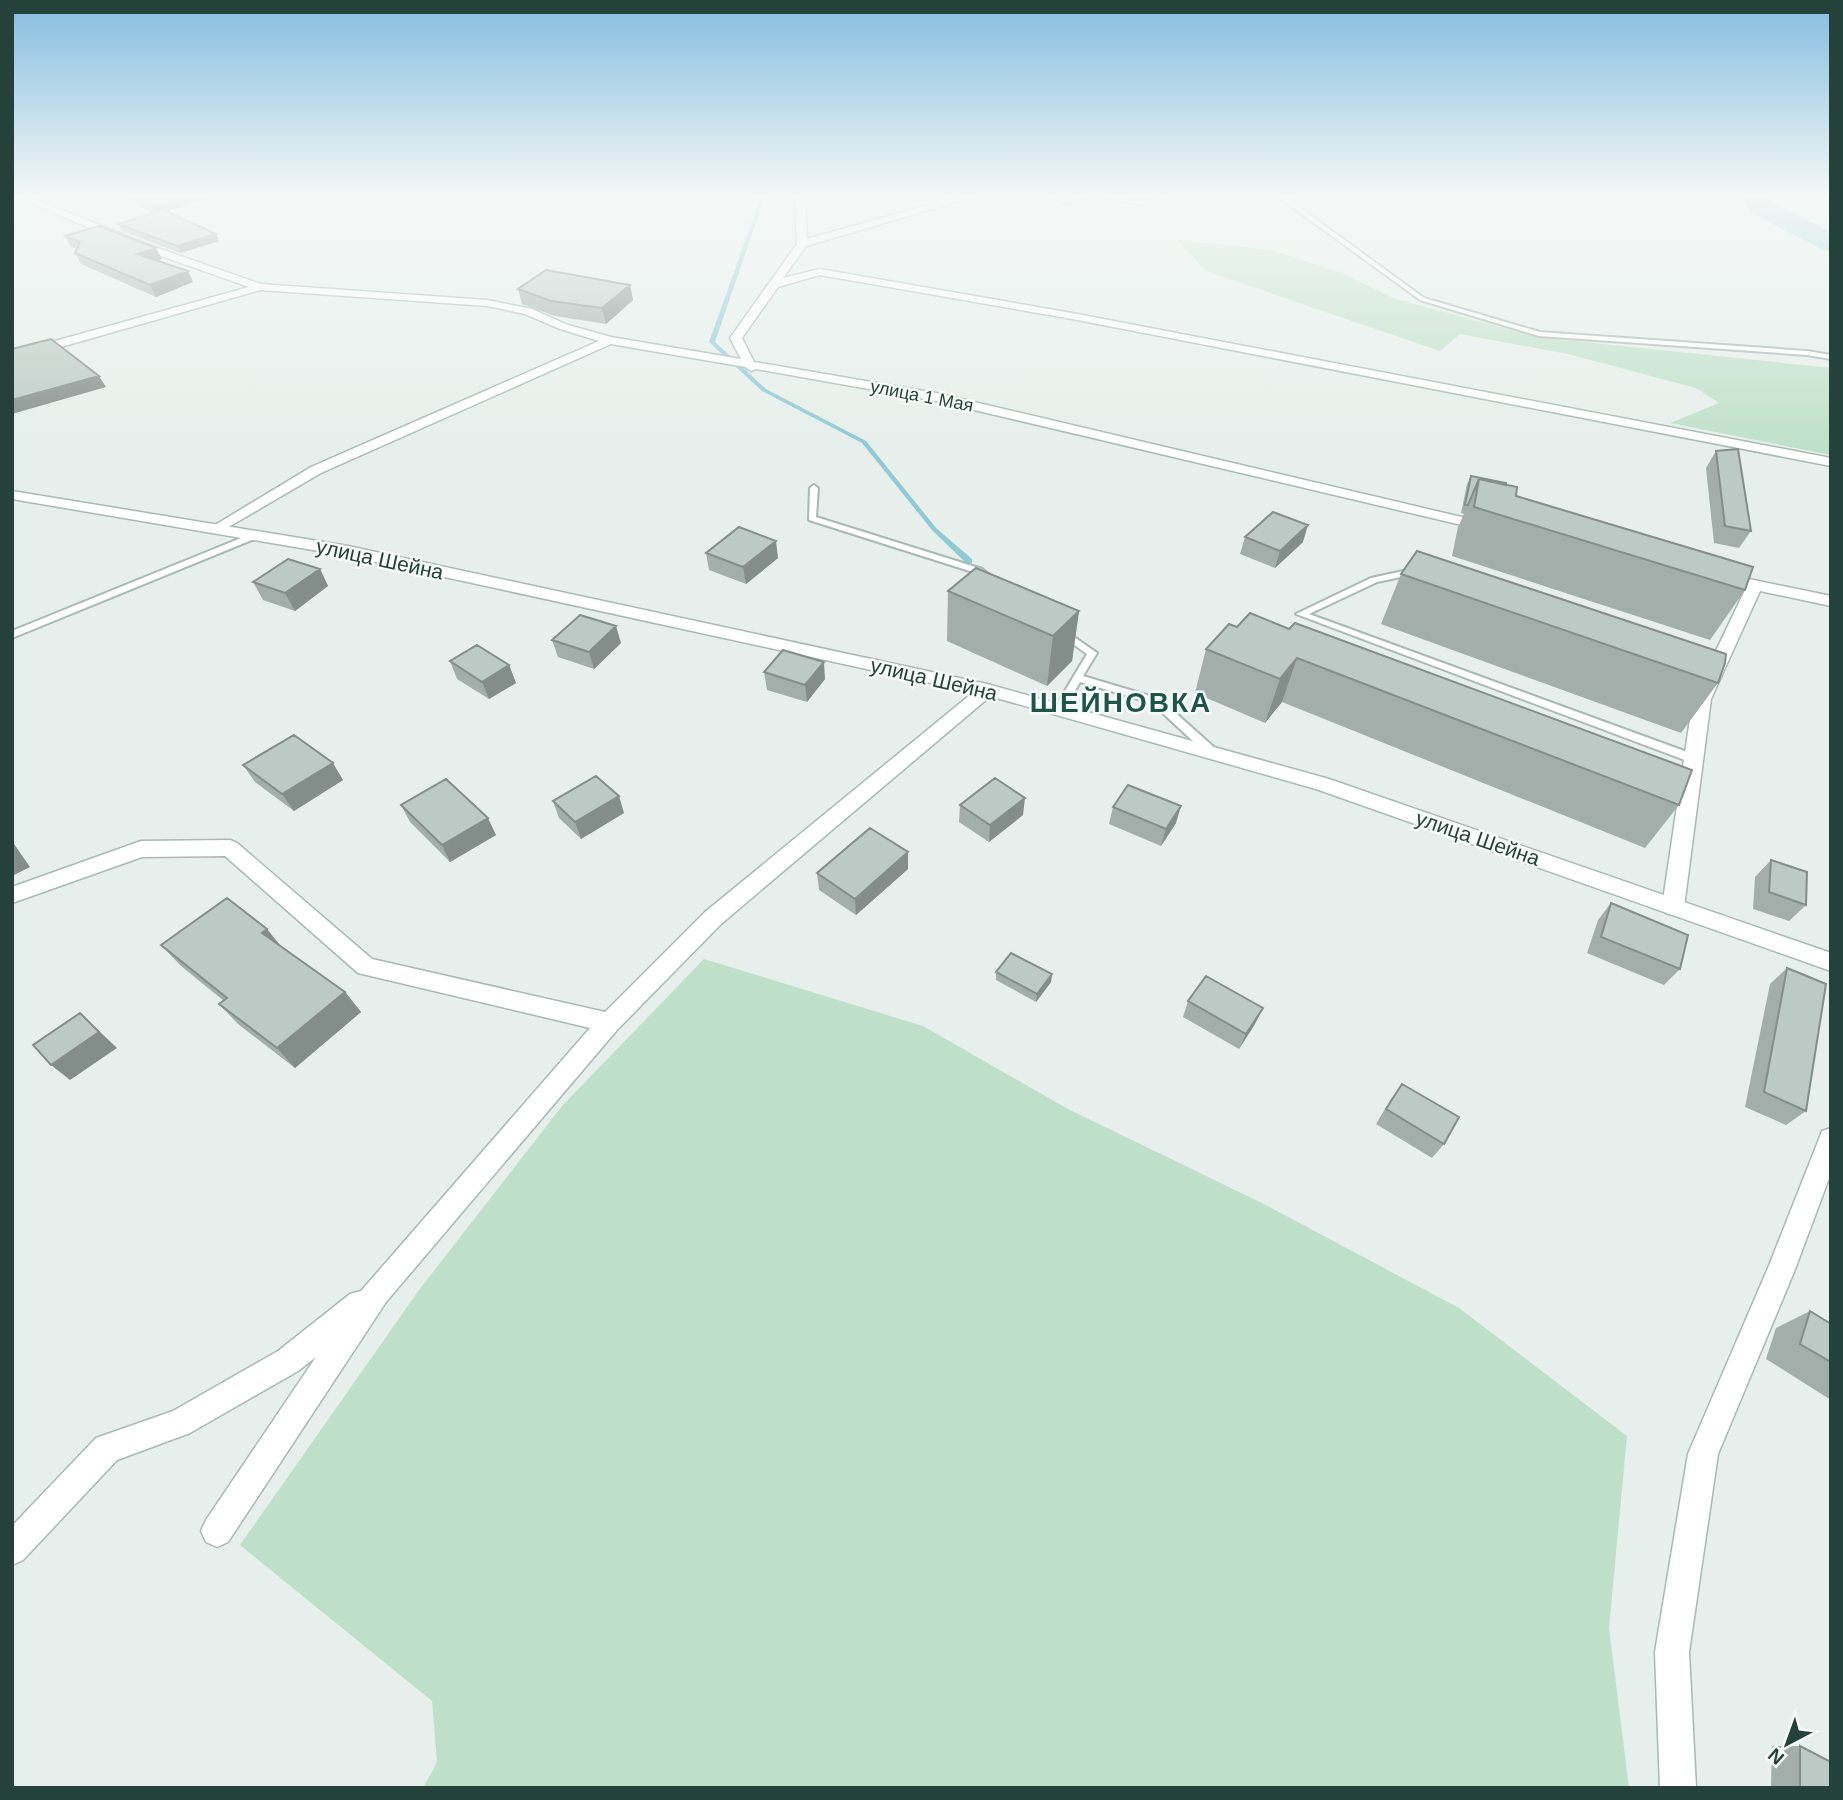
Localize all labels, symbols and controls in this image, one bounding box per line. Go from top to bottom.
street label: улица 1 Мая [869,376,975,416]
street label: улица Шейна [314,534,446,584]
street label: улица Шейна [868,653,1000,705]
district label: ШЕЙНОВКА [1030,686,1212,718]
street label: улица Шейна [1413,806,1543,870]
north arrow [1752,1709,1822,1779]
text: N [1764,1744,1788,1769]

